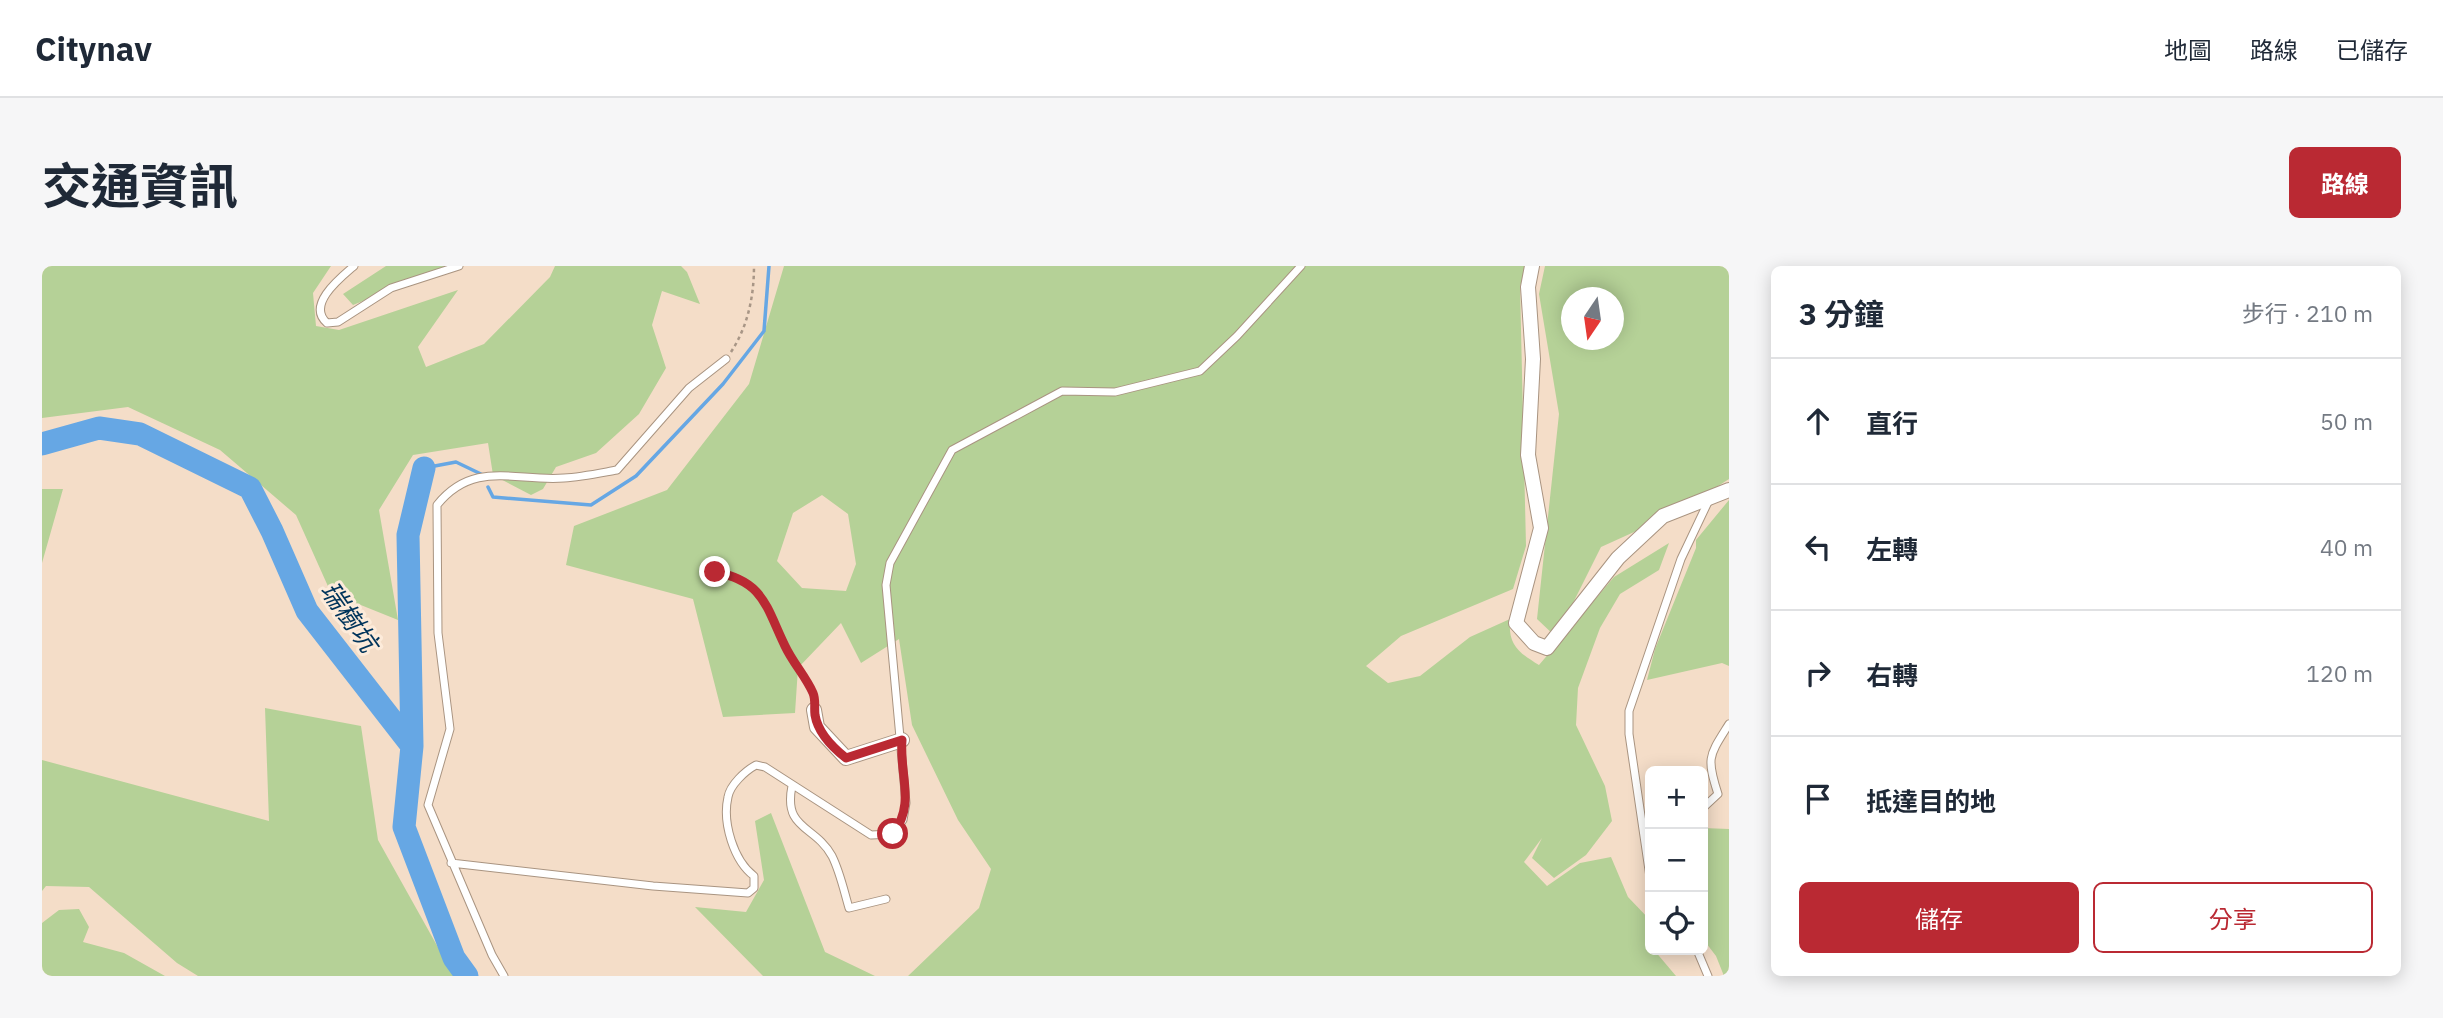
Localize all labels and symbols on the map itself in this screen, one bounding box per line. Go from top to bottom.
north arrow [1561,287,1624,350]
route end [699,556,730,587]
water label: 瑞樹坑 [314,574,389,661]
route start [877,818,908,849]

